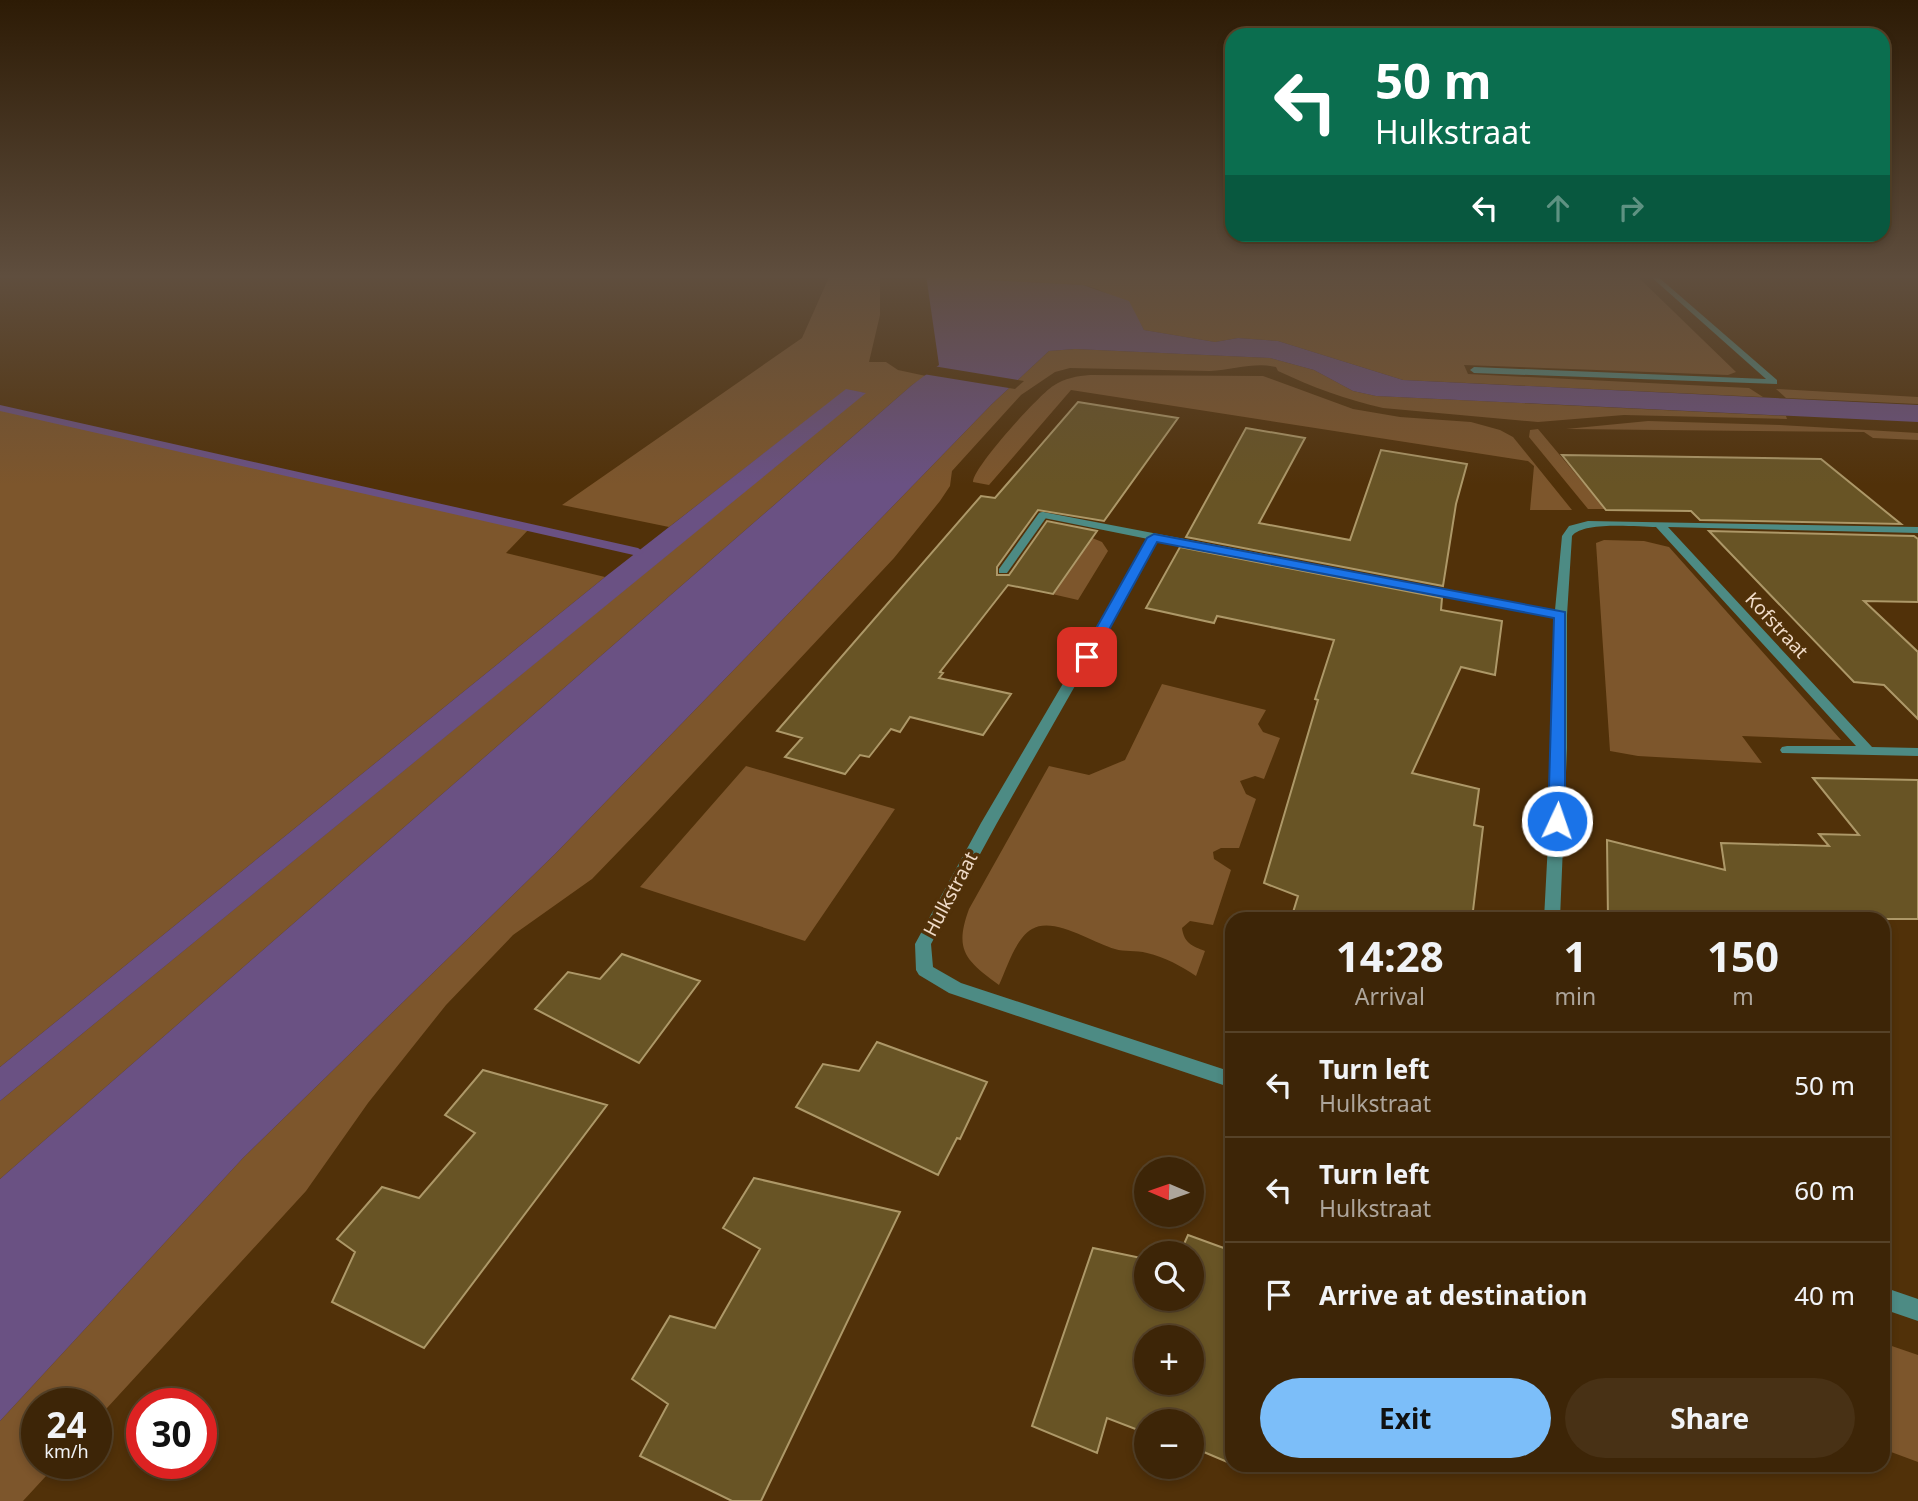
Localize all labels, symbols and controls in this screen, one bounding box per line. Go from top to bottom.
text: 50 m [1375,47,1492,113]
icon: left [1260,56,1351,147]
text: Hulkstraat [1375,110,1531,153]
icon: left [1466,189,1504,227]
icon: ahead [1539,189,1577,227]
icon: right [1612,189,1650,227]
street label: Kofstraat [1740,586,1814,664]
pin [1057,627,1117,687]
icon: arrive [1068,638,1106,676]
position arrow [1520,784,1594,858]
street label: Hulkstraat [917,847,983,941]
text: 14:28 [1336,927,1444,984]
text: 1 [1563,927,1587,984]
text: 150 [1707,927,1779,984]
text: Arrival [1355,980,1425,1012]
text: min [1555,980,1596,1012]
text: m [1732,980,1754,1012]
text: Turn left [1319,1051,1430,1087]
icon: left [1260,1066,1298,1104]
text: 50 m [1794,1067,1855,1103]
text: Hulkstraat [1319,1087,1431,1119]
text: Turn left [1319,1156,1430,1192]
north arrow [1134,1157,1204,1227]
map controls [1134,1157,1204,1479]
icon: left [1260,1171,1298,1209]
text: 60 m [1794,1172,1855,1208]
text: Hulkstraat [1319,1192,1431,1224]
button: search [1134,1241,1204,1311]
icon: arrive [1260,1276,1298,1314]
text: Arrive at destination [1319,1277,1588,1313]
text: 40 m [1794,1277,1855,1313]
button: + [1134,1325,1204,1395]
button: Exit [1260,1378,1551,1458]
button: Share [1565,1378,1855,1458]
speed limit sign: 30 [126,1388,217,1479]
text: 24 [46,1401,87,1448]
button: − [1134,1409,1204,1479]
text: km/h [44,1439,89,1463]

